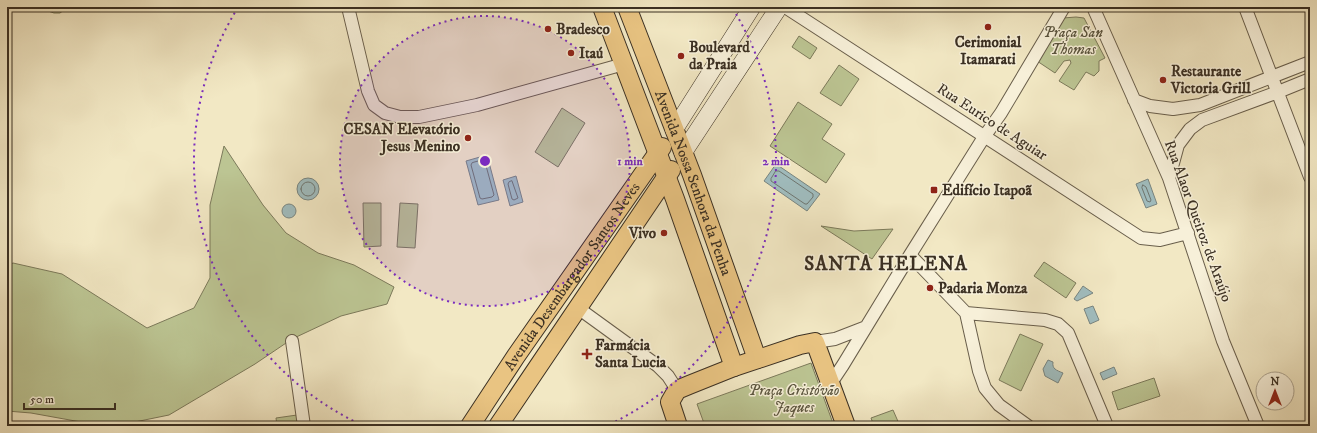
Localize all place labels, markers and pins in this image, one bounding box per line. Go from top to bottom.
place label: Bradesco [556,20,611,39]
marker: Cerimonial Itamarati [983,22,993,32]
marker: Bradesco [543,24,553,34]
place label: Cerimonial Itamarati [955,33,1022,69]
place label: Boulevard da Praia [689,38,750,74]
place label: Itaú [579,44,604,63]
marker: Itaú [566,48,576,58]
marker: Boulevard da Praia [676,51,686,61]
place label: Restaurante Victoria Grill [1170,62,1251,98]
marker: Restaurante Victoria Grill [1158,75,1168,85]
place label: CESAN Elevatório Jesus Menino [343,120,461,156]
marker: CESAN Elevatório Jesus Menino [463,133,473,143]
centre of rings [478,154,492,168]
place label: Edifício Itapoã [942,181,1032,200]
marker: Edifício Itapoã [929,185,939,195]
place label: Vivo [628,224,657,243]
marker: Vivo [659,228,669,238]
place label: Padaria Monza [938,279,1028,298]
marker: Padaria Monza [925,283,935,293]
place label: Farmácia Santa Lucia [595,336,667,372]
marker: Farmácia Santa Lucia [582,349,592,359]

